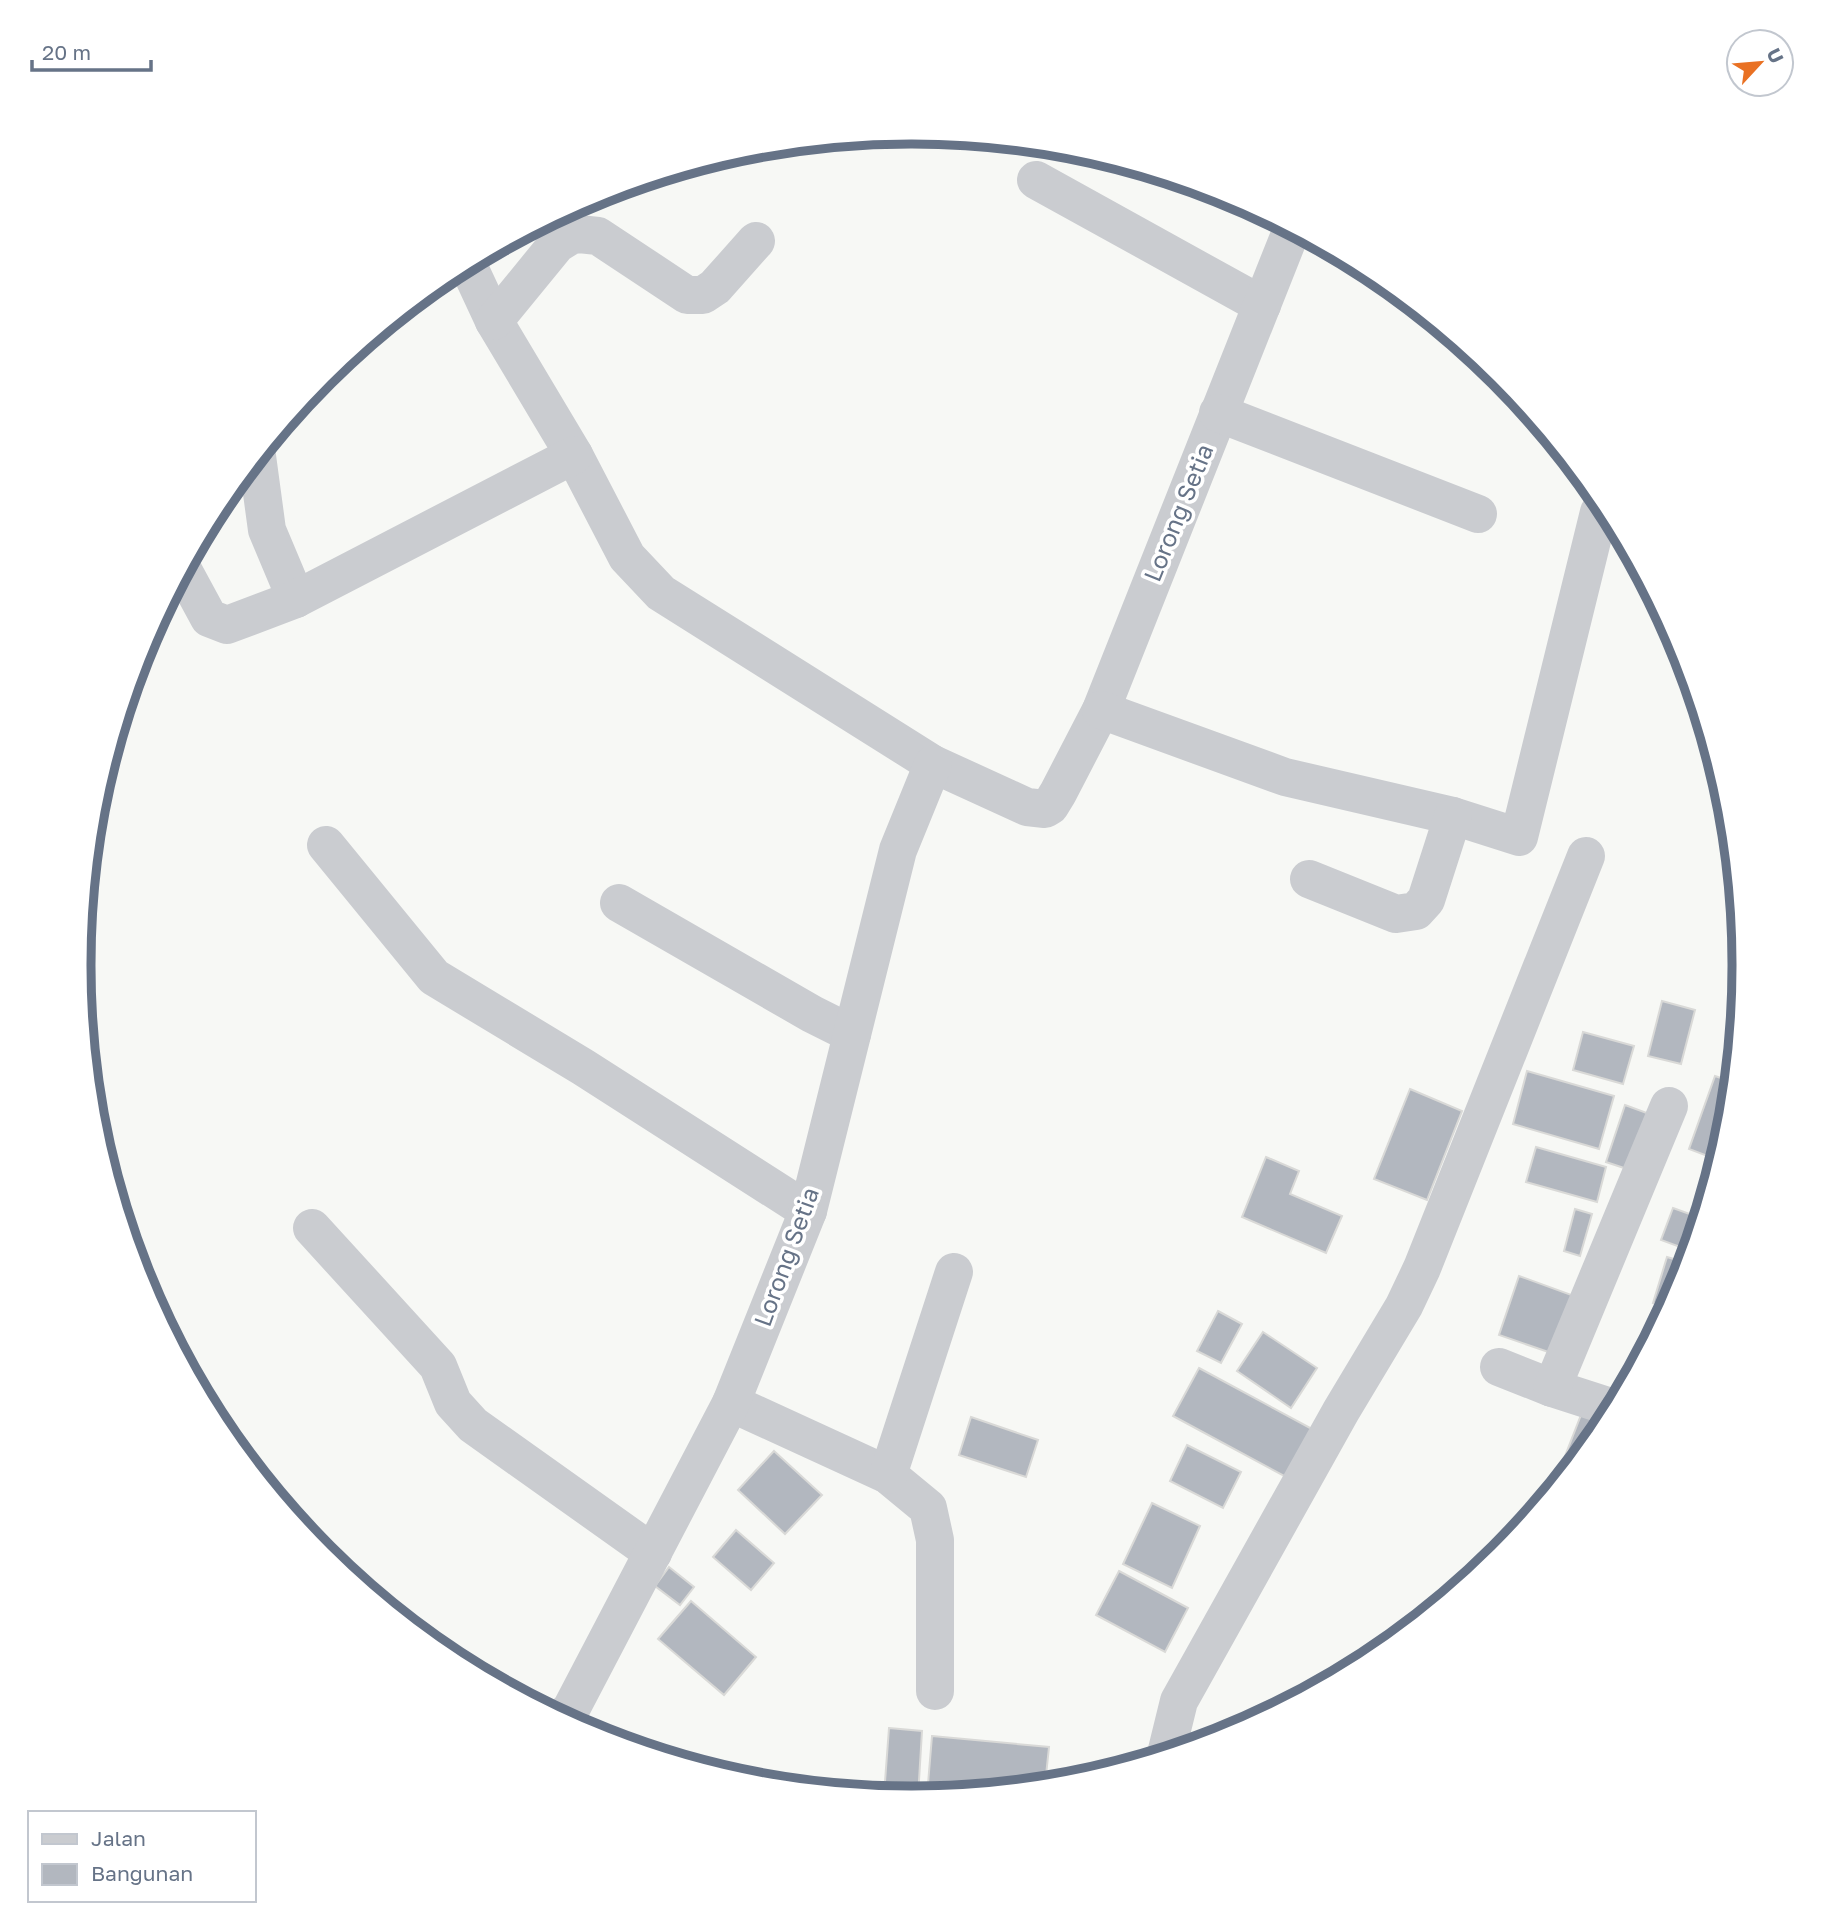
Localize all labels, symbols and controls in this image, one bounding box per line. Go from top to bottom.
scale bar [32,28,150,72]
north arrow [1725,28,1795,98]
text: 20 m [42,39,91,65]
text: U [1762,44,1789,67]
street label: Lorong Setia [1137,439,1218,585]
street label: Lorong Setia [747,1183,824,1330]
legend [28,1811,256,1902]
text: Jalan [91,1825,146,1851]
text: Bangunan [91,1860,193,1886]

